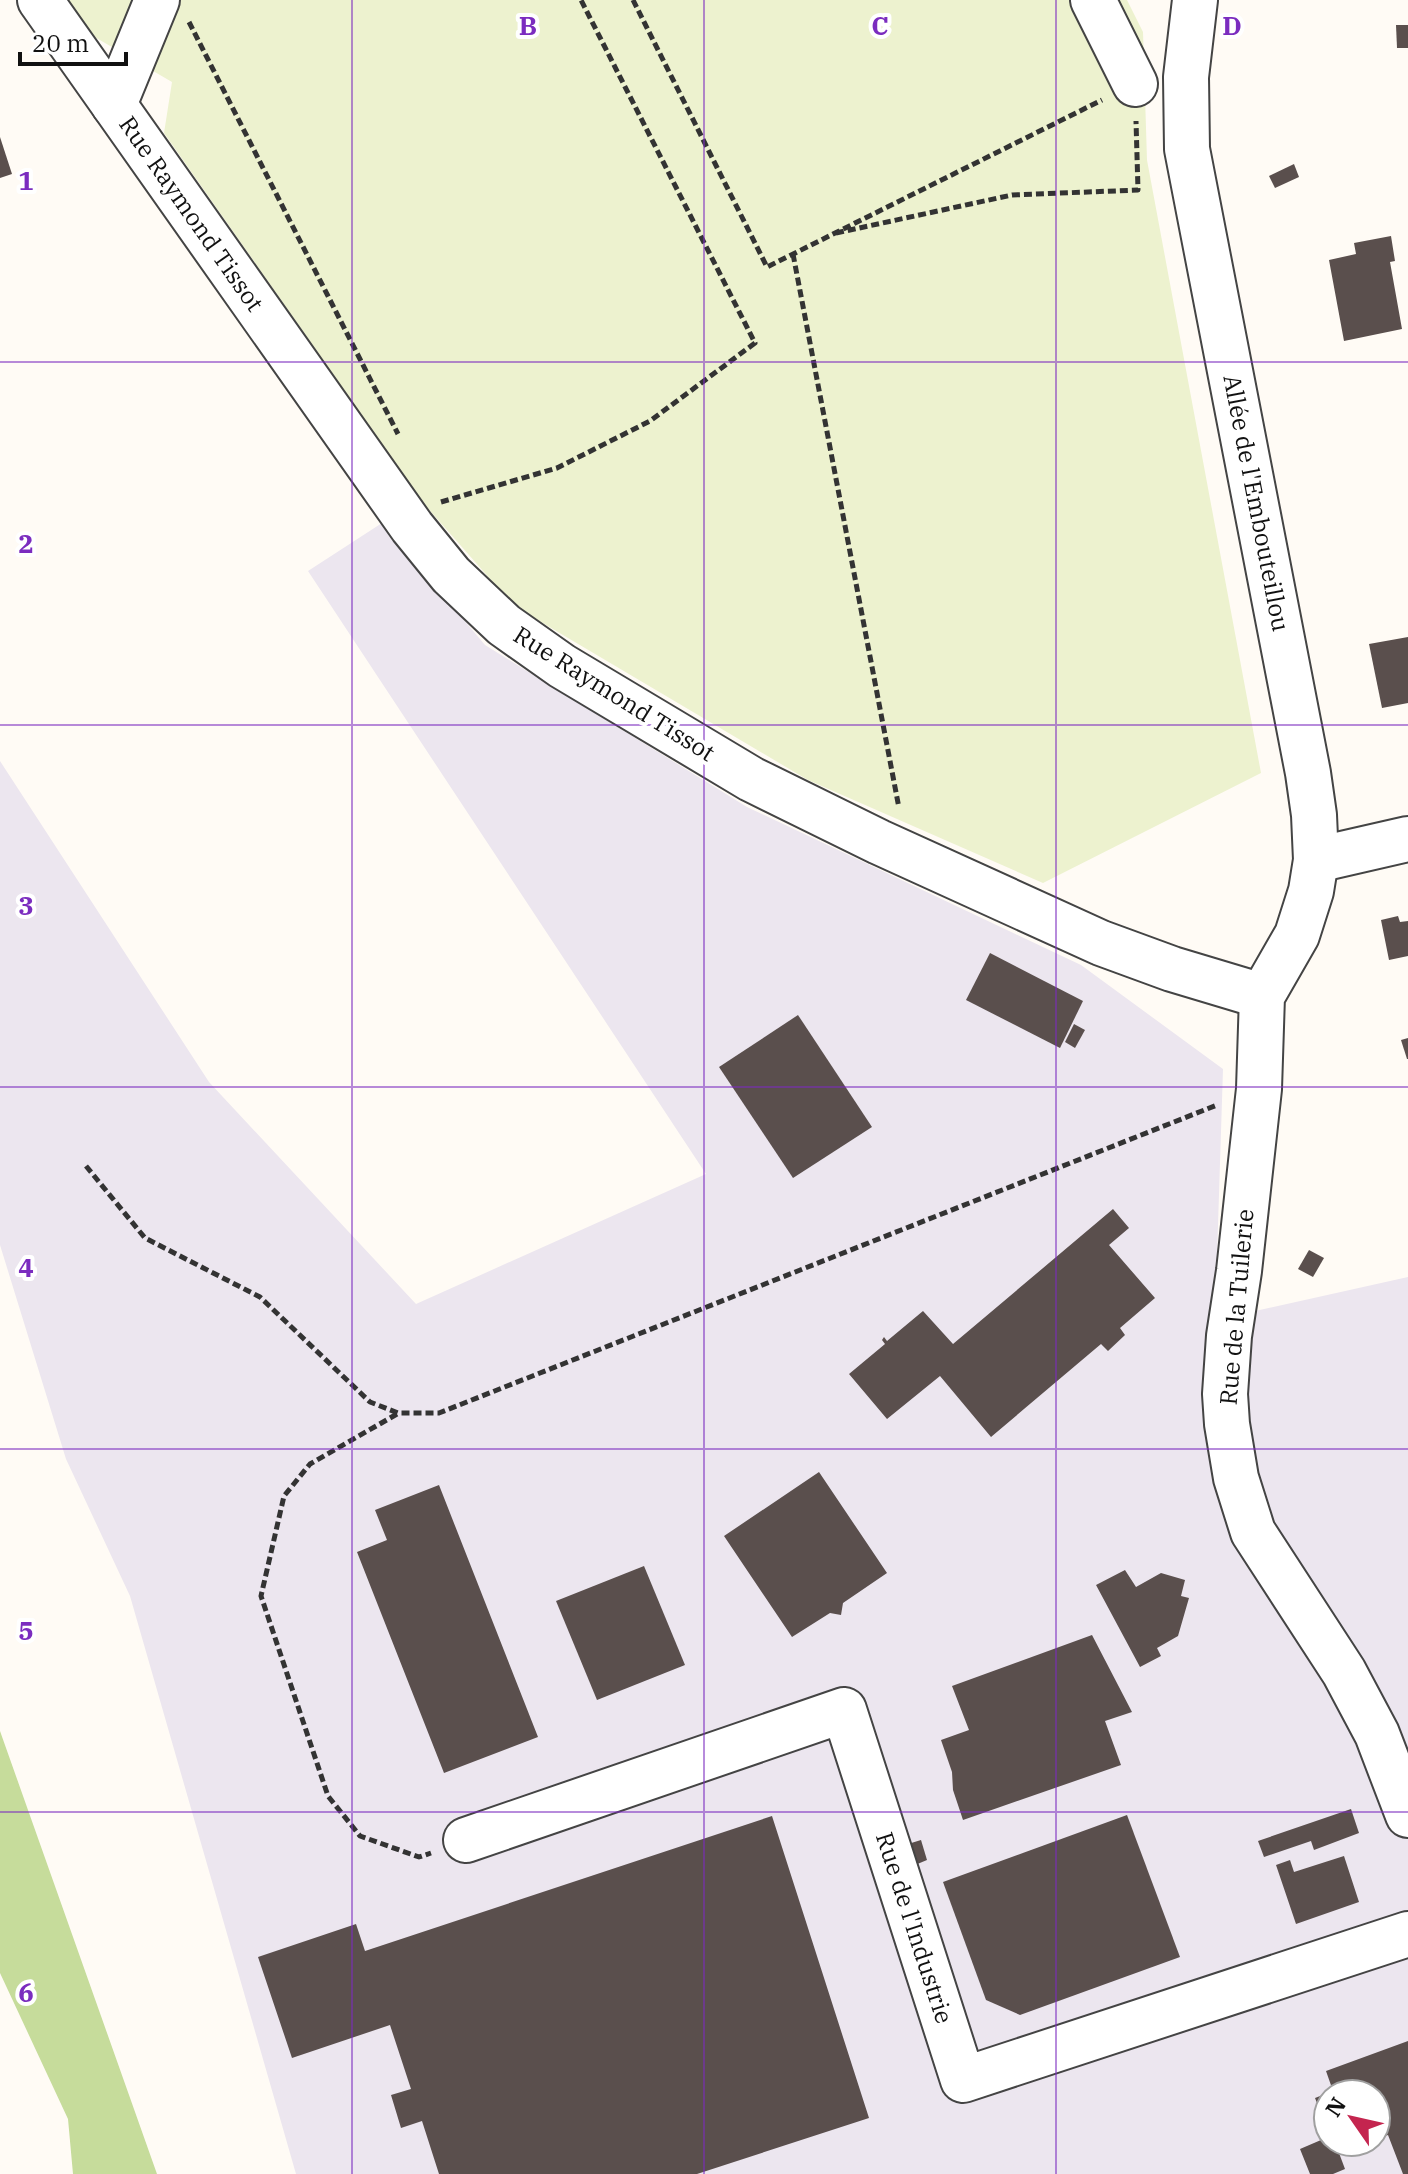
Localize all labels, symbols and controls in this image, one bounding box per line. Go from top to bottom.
text: B [519,8,537,42]
text: C [871,8,889,42]
text: D [1222,8,1242,42]
scale bar [20,16,126,66]
text: 20 m [32,27,89,59]
street label: Rue Raymond Tissot [112,109,271,317]
text: 1 [18,163,34,197]
street label: Allée de l'Embouteillou [1216,372,1298,634]
text: 2 [18,526,34,560]
street label: Rue Raymond Tissot [508,618,721,768]
text: 3 [18,888,34,922]
street label: Rue de la Tuilerie [1211,1207,1261,1406]
text: 4 [18,1250,34,1284]
text: 5 [18,1613,34,1647]
street label: Rue de l'Industrie [869,1828,961,2027]
text: 6 [18,1975,34,2009]
north arrow [1312,2078,1392,2158]
text: N [1318,2091,1352,2122]

